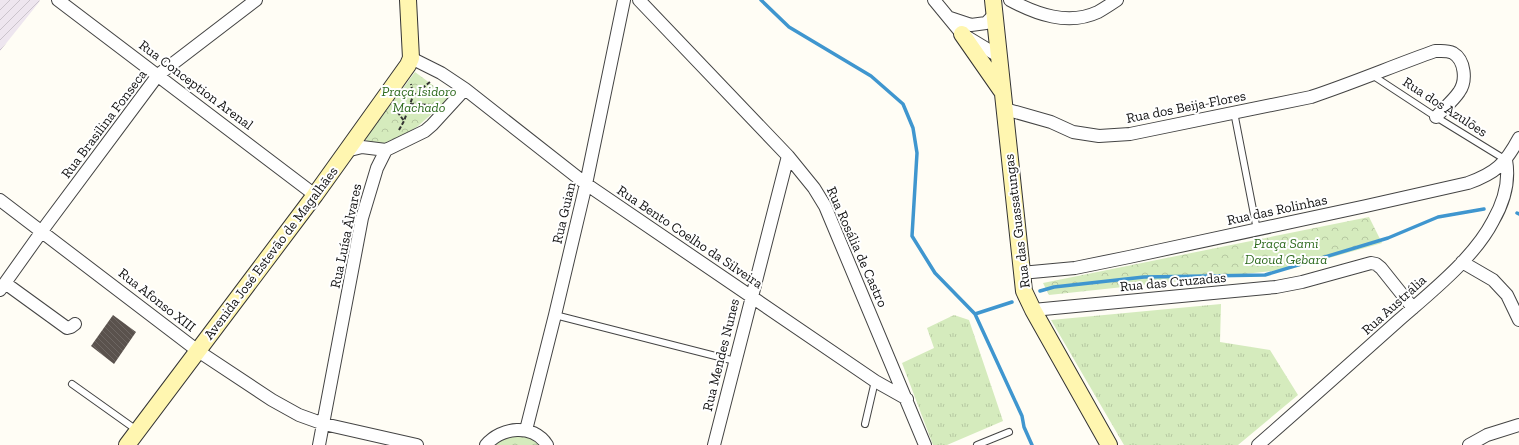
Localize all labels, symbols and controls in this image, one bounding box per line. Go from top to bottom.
street label: Rua Conception Arenal [136,37,257,134]
street label: Rua Brasilina Fonseca [58,66,151,182]
street label: Rua dos Azulões [1400,73,1490,141]
park label: Praça Isidoro Machado [382,83,457,116]
street label: Rua dos Beija-Flores [1125,87,1247,127]
street label: Rua das Guassatungas [1000,153,1034,289]
street label: Avenida José Estevão de Magalhães [200,163,342,343]
street label: Rua Guian [549,181,579,245]
street label: Rua Luísa Álvares [327,182,365,290]
street label: Rua Bento Coelho da Silveira [614,182,766,292]
street label: Rua Rosália de Castro [823,184,891,310]
street label: Rua das Rolinhas [1225,191,1329,229]
park label: Praça Sami Daoud Gebara [1245,235,1327,268]
street label: Rua Afonso XIII [115,265,199,335]
street label: Rua das Cruzadas [1119,269,1227,295]
street label: Rua Austrália [1358,271,1430,338]
street label: Rua Mendes Nunes [699,297,743,413]

